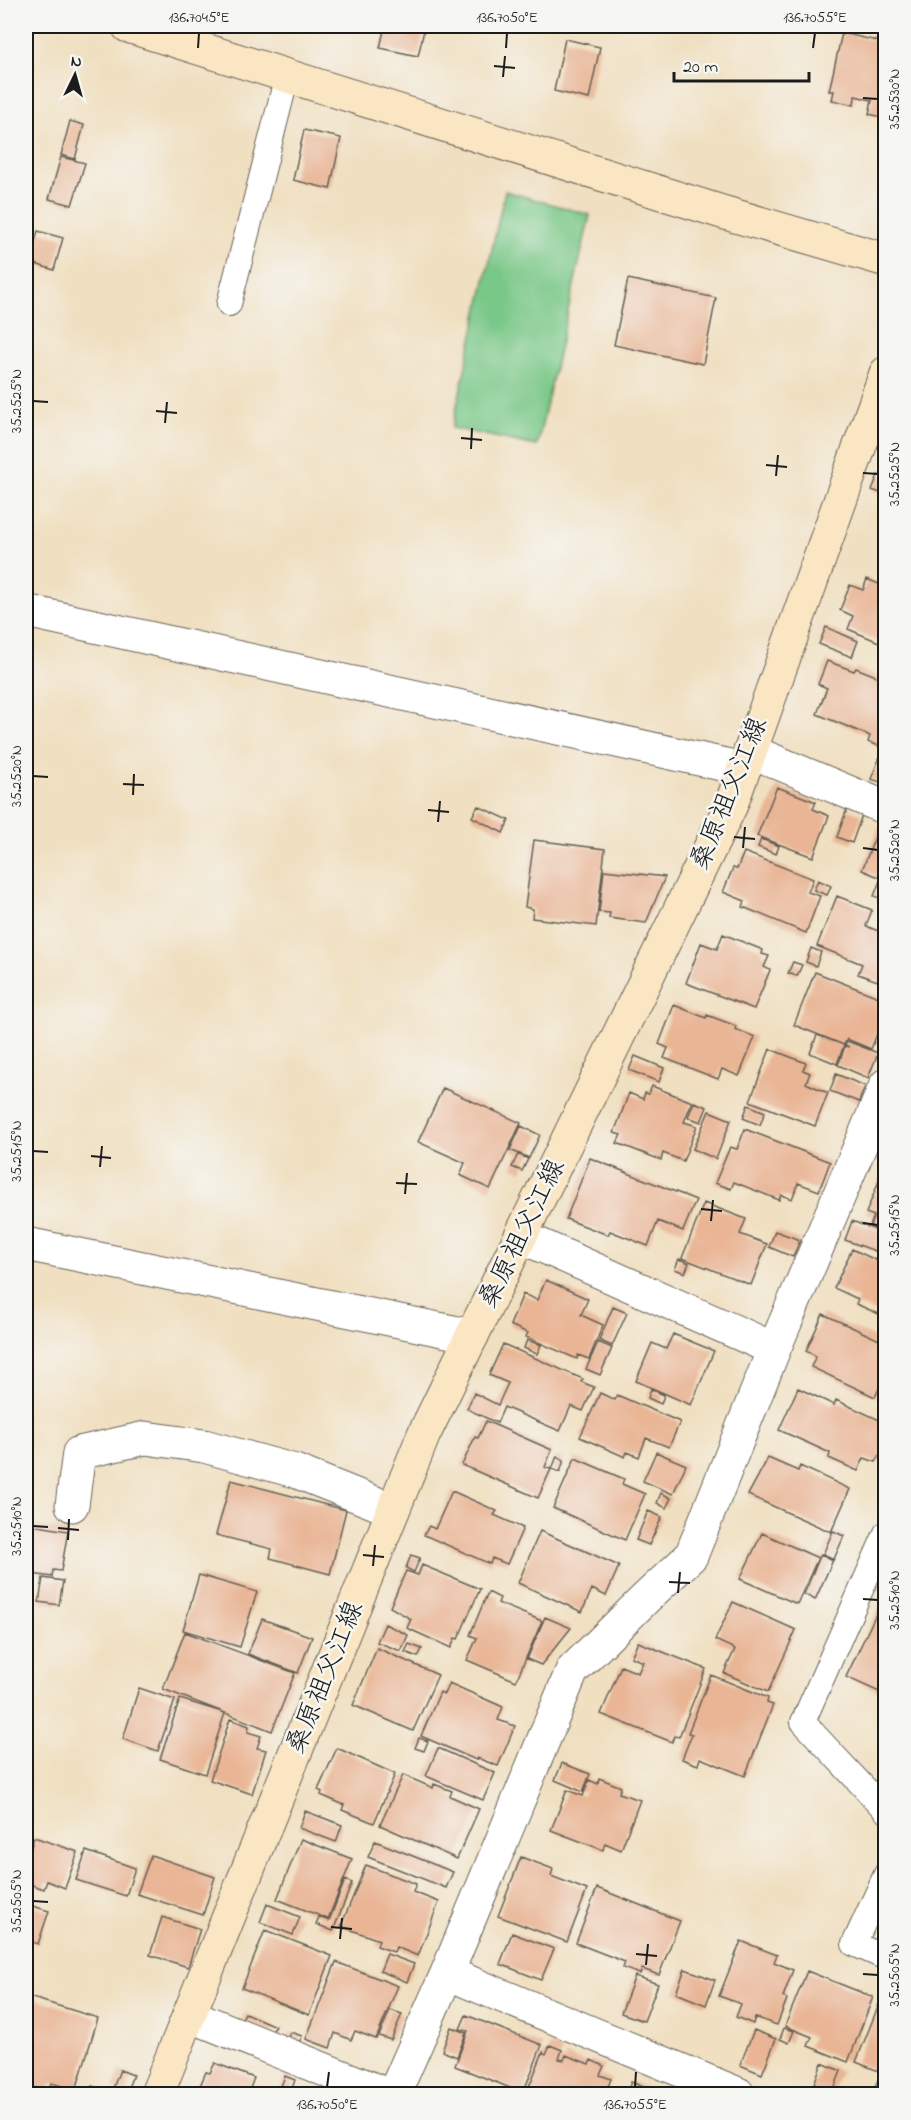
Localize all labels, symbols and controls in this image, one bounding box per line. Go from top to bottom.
text: 136.7045°E [168,7,230,29]
text: 136.7050°E [476,7,538,29]
text: 136.7055°E [783,7,847,29]
north arrow [45,45,105,105]
scale bar [674,45,809,83]
text: N [70,50,83,74]
text: 20 m [683,55,718,81]
text: 35.2530°N [884,69,906,129]
text: 35.2525°N [6,369,28,433]
text: 35.2525°N [884,442,906,506]
street label: 桑原祖父江線 [682,712,778,876]
text: 35.2520°N [6,745,28,807]
text: 35.2520°N [884,819,906,881]
text: 35.2515°N [6,1120,28,1182]
street label: 桑原祖父江線 [470,1153,576,1315]
text: 35.2515°N [884,1194,906,1256]
text: 35.2510°N [6,1496,28,1556]
text: 35.2510°N [884,1570,906,1630]
street label: 桑原祖父江線 [278,1596,374,1760]
text: 35.2505°N [6,1869,28,1933]
text: 35.2505°N [884,1943,906,2007]
text: 136.7050°E [296,2094,358,2116]
text: 136.7055°E [603,2094,667,2116]

